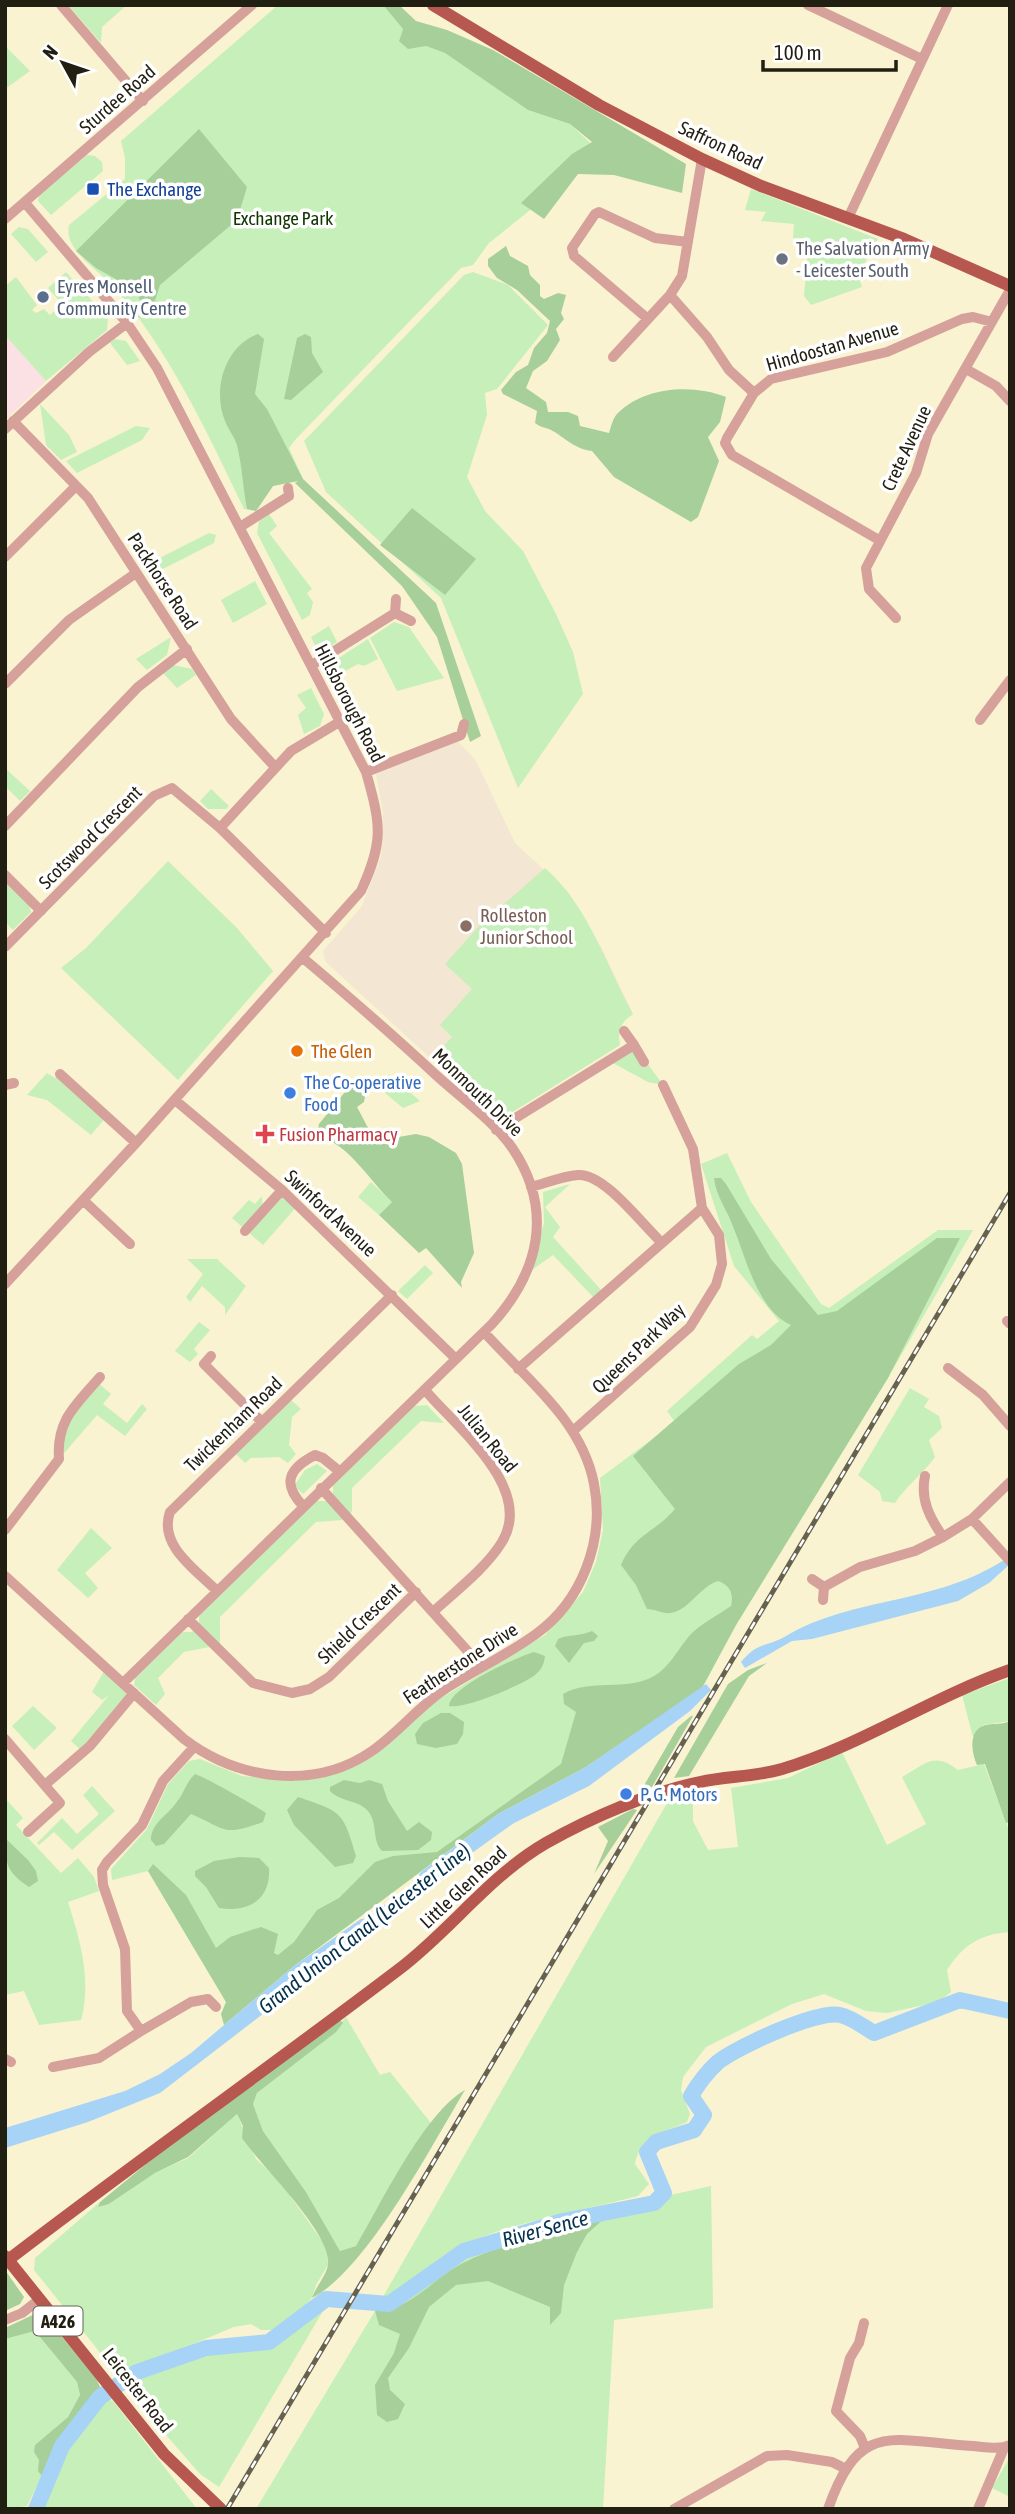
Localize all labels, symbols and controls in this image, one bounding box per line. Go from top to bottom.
north arrow [28,28,98,98]
scale bar [763,28,896,72]
text: 100 m [774,40,822,64]
text: N [38,41,62,63]
street label: Sturdee Road [75,60,159,138]
street label: Saffron Road [676,116,766,174]
place label: The Exchange [107,178,202,200]
marker: The Exchange [85,181,101,197]
park label: Exchange Park [233,207,334,229]
place label: The Salvation Army - Leicester South [796,237,930,281]
marker: The Salvation Army - Leicester South [774,251,790,267]
place label: Eyres Monsell Community Centre [57,275,187,319]
marker: Eyres Monsell Community Centre [35,289,51,305]
street label: Hindoostan Avenue [763,317,901,375]
street label: Crete Avenue [877,402,935,494]
street label: Packhorse Road [124,528,202,634]
street label: Hillsborough Road [311,640,389,766]
street label: Scotswood Crescent [34,781,146,893]
place label: Rolleston Junior School [480,904,573,948]
marker: Rolleston Junior School [458,918,474,934]
place label: The Glen [311,1040,372,1062]
marker: The Glen [289,1043,305,1059]
street label: Monmouth Drive [428,1044,528,1140]
place label: The Co-operative Food [304,1071,421,1115]
marker: The Co-operative Food [282,1085,298,1101]
place label: Fusion Pharmacy [279,1123,398,1145]
marker: Fusion Pharmacy [257,1126,273,1142]
street label: Swinford Avenue [281,1165,381,1261]
street label: Queens Park Way [587,1298,689,1398]
street label: Twickenham Road [180,1372,286,1476]
street label: Julian Road [454,1399,522,1477]
street label: Shield Crescent [313,1578,405,1668]
street label: Featherstone Drive [399,1618,521,1708]
place label: P. G. Motors [640,1783,718,1805]
marker: P. G. Motors [618,1786,634,1802]
water label: Grand Union Canal (Leicester Line) [253,1838,475,2018]
street label: Little Glen Road [415,1841,511,1933]
water label: River Sence [499,2205,591,2251]
road number: A426 [34,2306,82,2336]
street label: Leicester Road [98,2343,178,2437]

